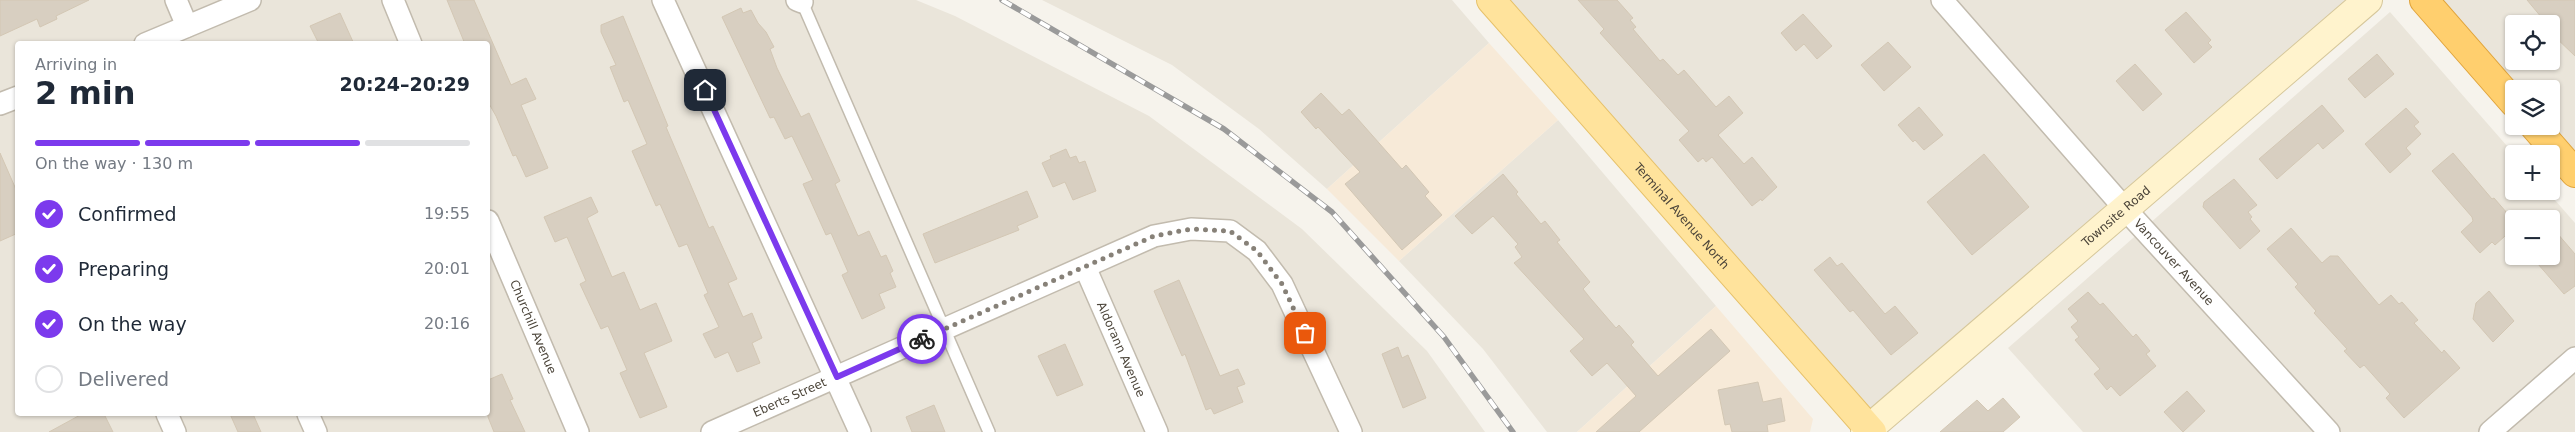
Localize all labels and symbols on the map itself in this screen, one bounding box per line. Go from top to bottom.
pin [684,69,726,111]
street label: Terminal Avenue North [1630,159,1732,272]
street label: Townsite Road [2078,183,2153,250]
street label: Vancouver Avenue [2131,216,2217,308]
street label: Churchill Avenue [507,278,559,376]
street label: Aldorann Avenue [1094,300,1148,399]
pin [1284,312,1326,354]
courier [897,314,947,364]
street label: Eberts Street [751,375,829,420]

